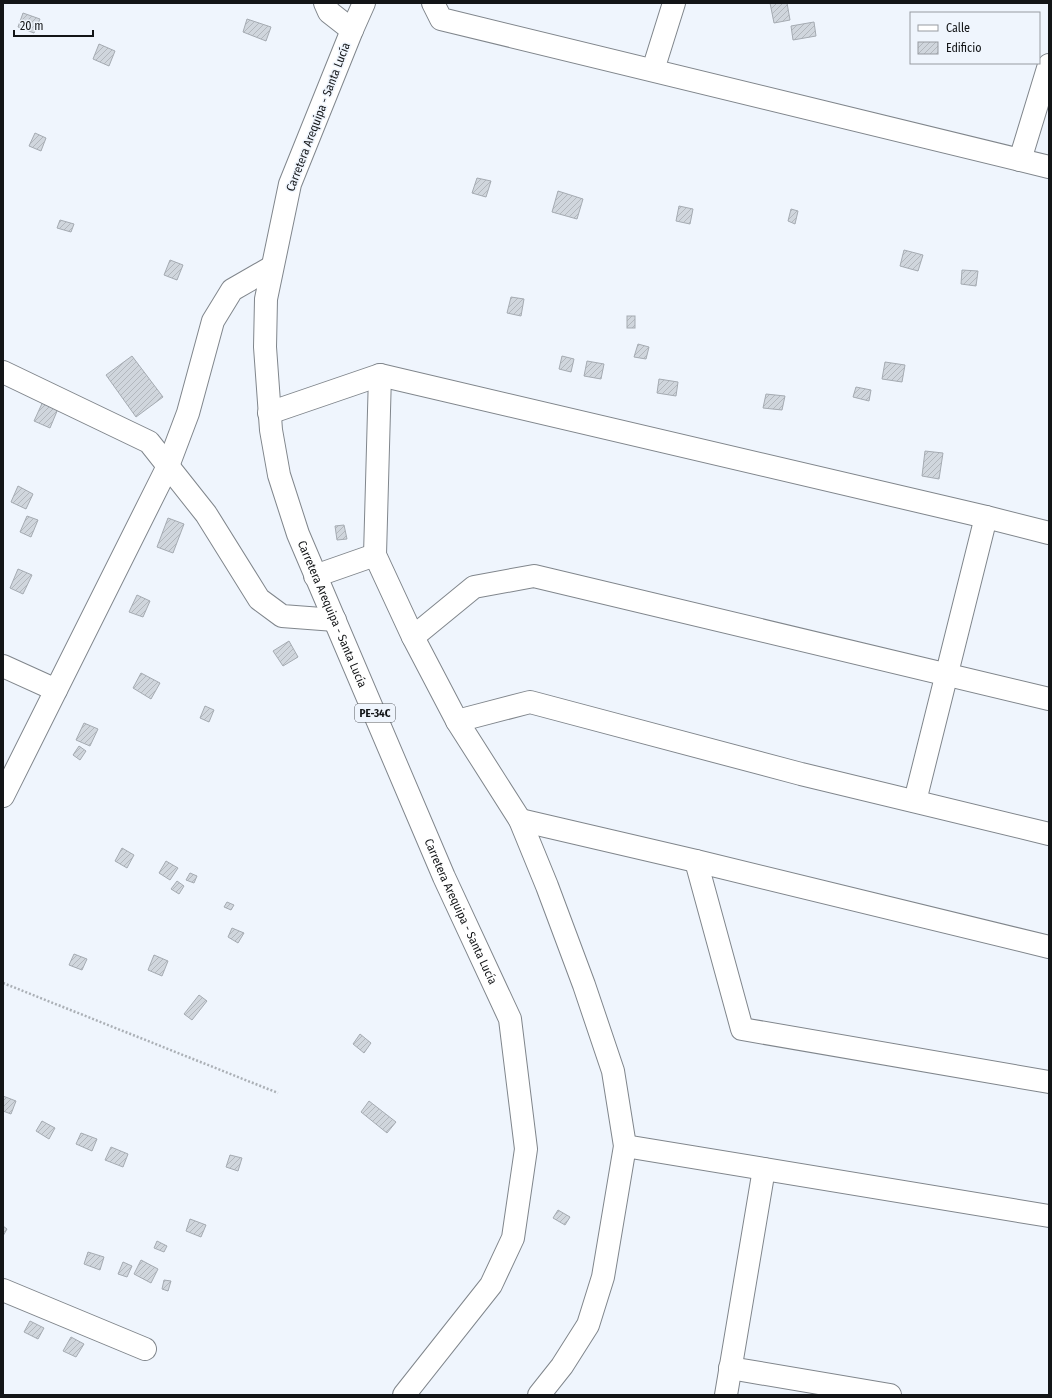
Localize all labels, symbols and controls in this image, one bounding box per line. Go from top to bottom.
scale bar [14,12,93,38]
legend [910,12,1040,64]
text: 20 m [20,19,44,33]
text: Calle [946,21,970,35]
street label: Carretera Arequipa - Santa Lucía [283,41,353,193]
text: Edificio [946,41,982,55]
street label: Carretera Arequipa - Santa Lucía [295,538,370,690]
road number: PE-34C [355,704,395,722]
street label: Carretera Arequipa - Santa Lucía [422,837,500,987]

